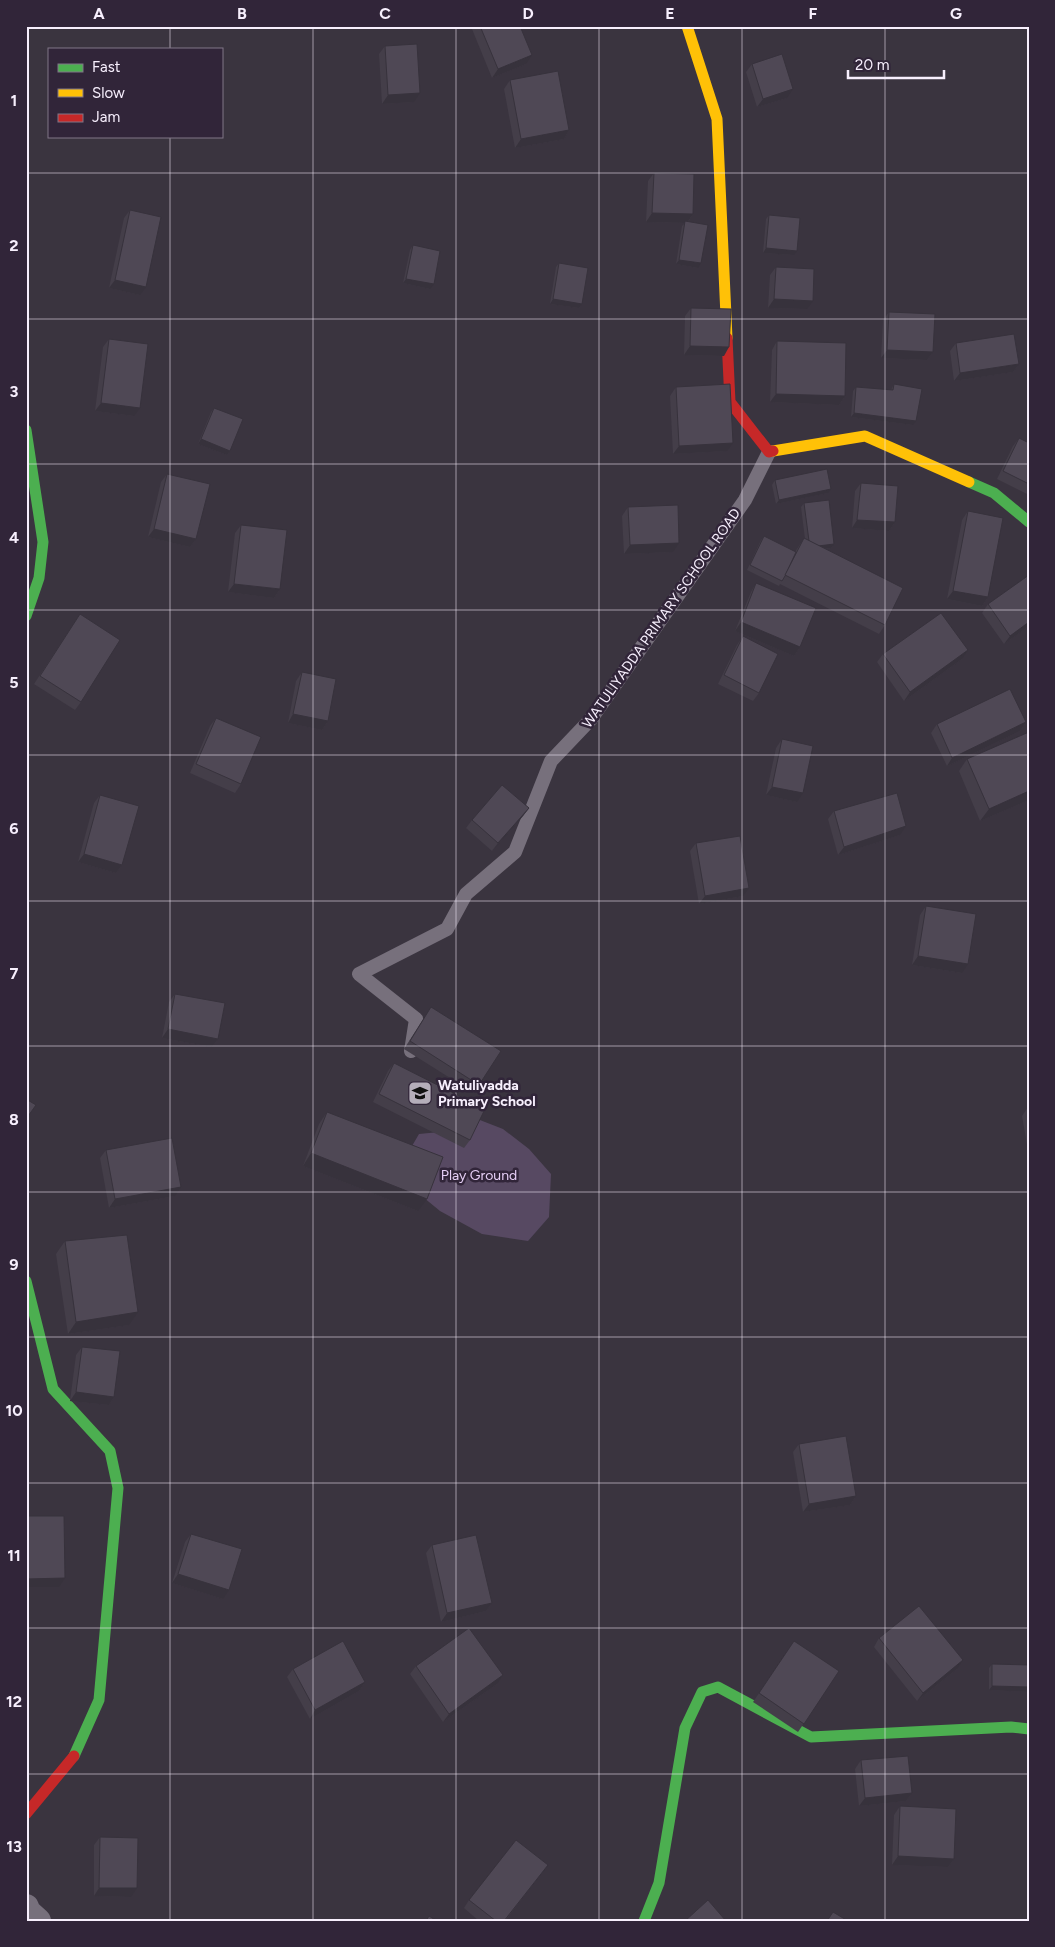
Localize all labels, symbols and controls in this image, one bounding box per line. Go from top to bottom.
text: A [93,4,105,23]
text: B [237,4,247,23]
text: C [379,4,391,23]
text: D [522,4,534,23]
text: E [665,4,675,23]
text: F [809,4,818,23]
text: G [950,4,962,23]
legend [48,48,222,138]
scale bar [848,48,944,80]
text: 20 m [855,56,889,74]
text: Fast [92,58,121,76]
text: Slow [92,84,125,102]
text: 1 [11,91,17,110]
text: Jam [92,108,120,126]
text: 2 [9,236,19,255]
text: 3 [10,382,19,401]
street label: WATULIYADDA PRIMARY SCHOOL ROAD [579,505,744,731]
text: 4 [9,528,19,547]
text: 5 [9,673,19,692]
text: 6 [9,819,19,838]
text: 7 [10,964,19,983]
place label: Watuliyadda Primary School [438,1077,536,1110]
school or university icon: Watuliyadda Primary School [407,1080,433,1106]
text: 8 [9,1110,19,1129]
park label: Play Ground [441,1167,517,1184]
text: 9 [9,1255,19,1274]
text: 10 [5,1401,23,1420]
text: 11 [7,1546,21,1565]
text: 12 [6,1692,22,1711]
text: 13 [6,1837,22,1856]

